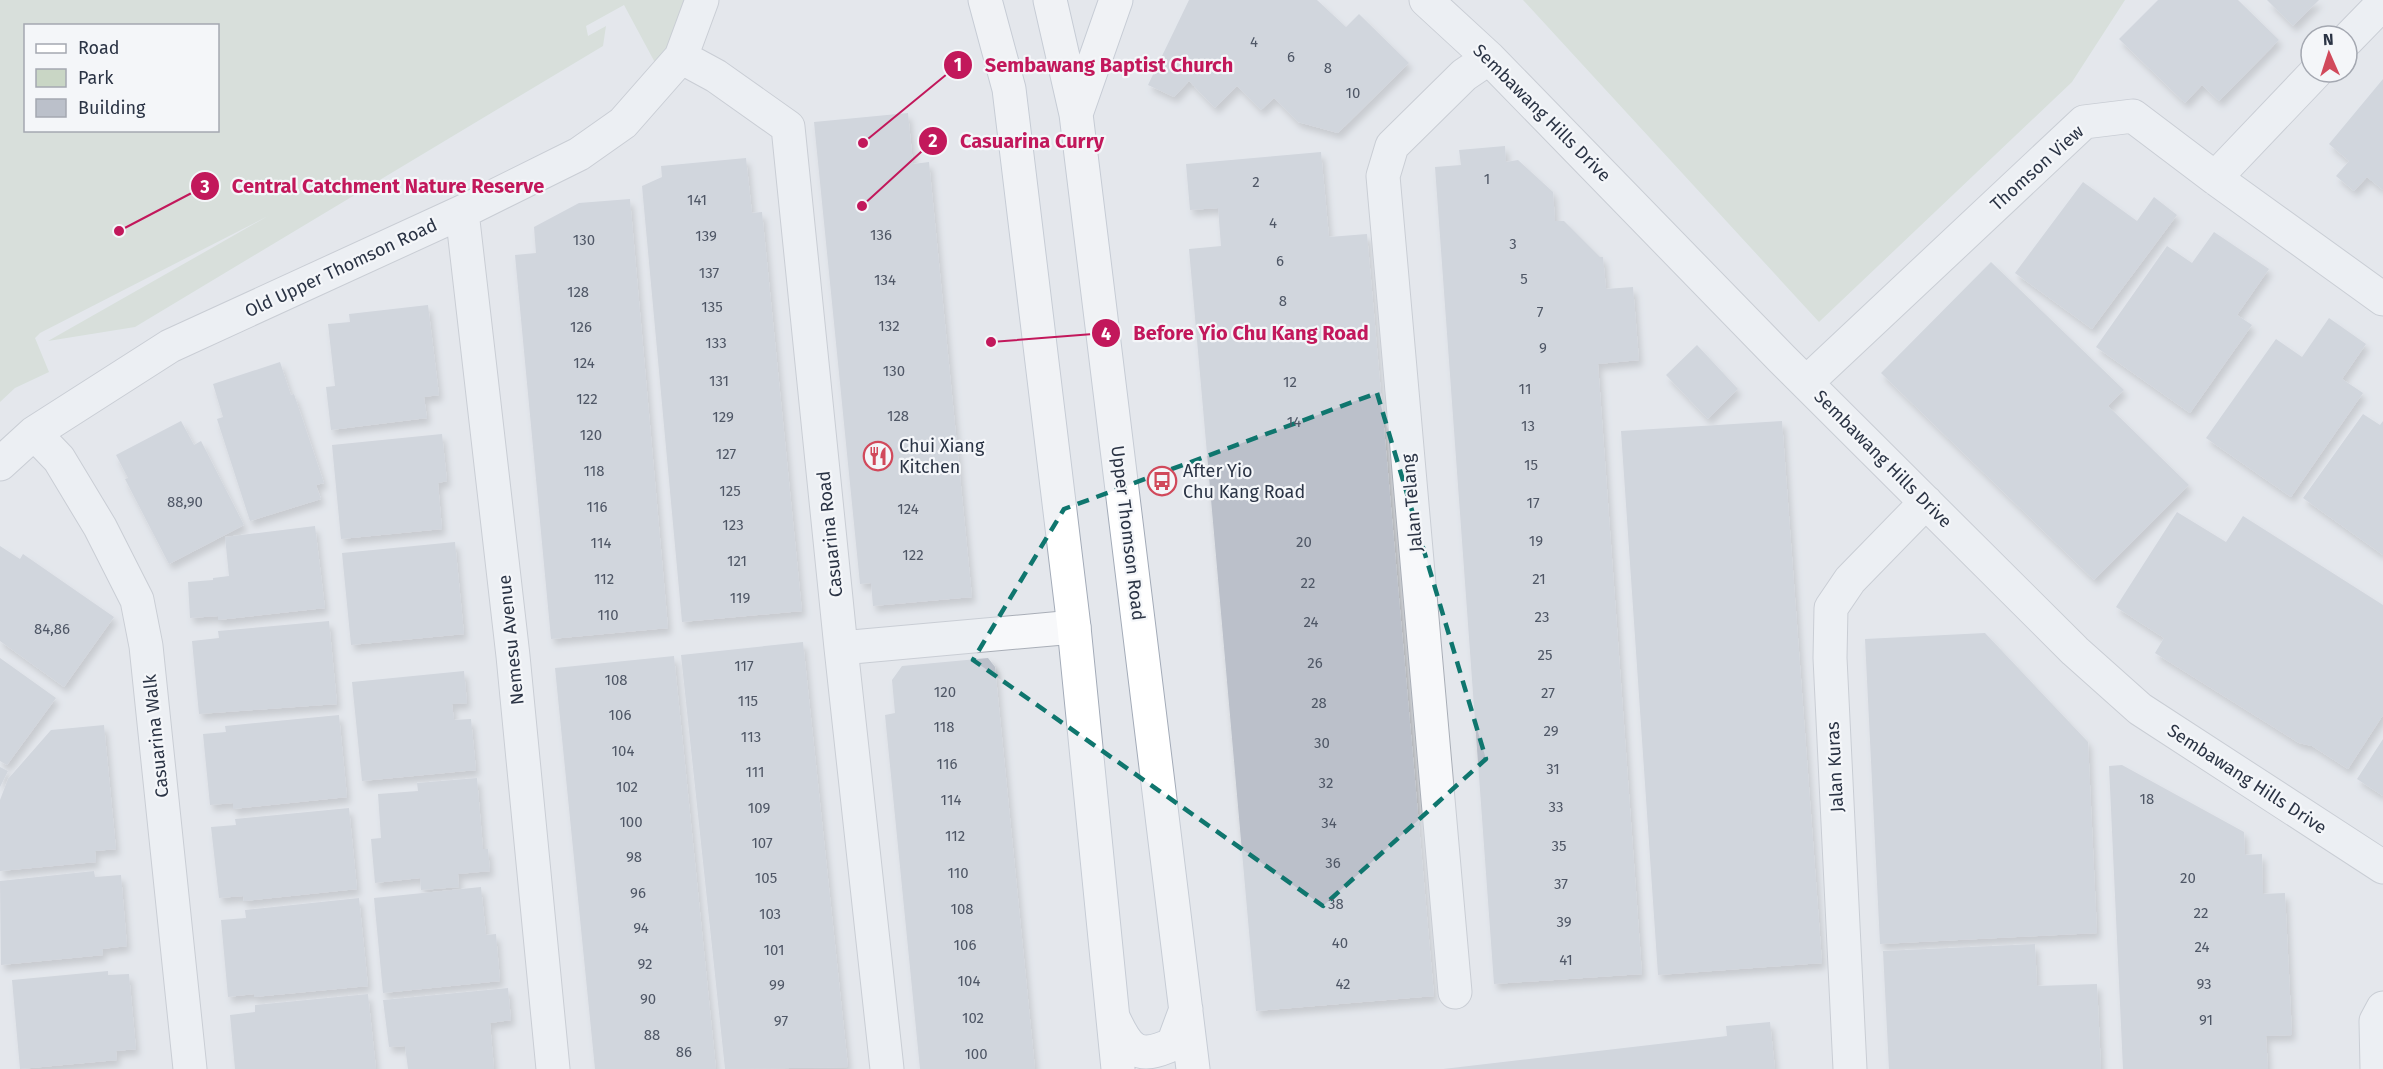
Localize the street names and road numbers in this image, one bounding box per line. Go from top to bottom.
street label: Sembawang Hills Drive [1469,40,1615,186]
street label: Thomson View [1986,120,2088,216]
street label: Old Upper Thomson Road [241,214,441,322]
street label: Sembawang Hills Drive [1810,386,1956,532]
street label: Upper Thomson Road [1106,444,1150,622]
street label: Jalan Telang [1397,452,1427,553]
street label: Casuarina Road [812,470,848,598]
street label: Nemesu Avenue [493,574,529,706]
street label: Casuarina Walk [139,673,173,799]
street label: Sembawang Hills Drive [2163,719,2331,839]
street label: Jalan Kuras [1822,721,1848,813]

